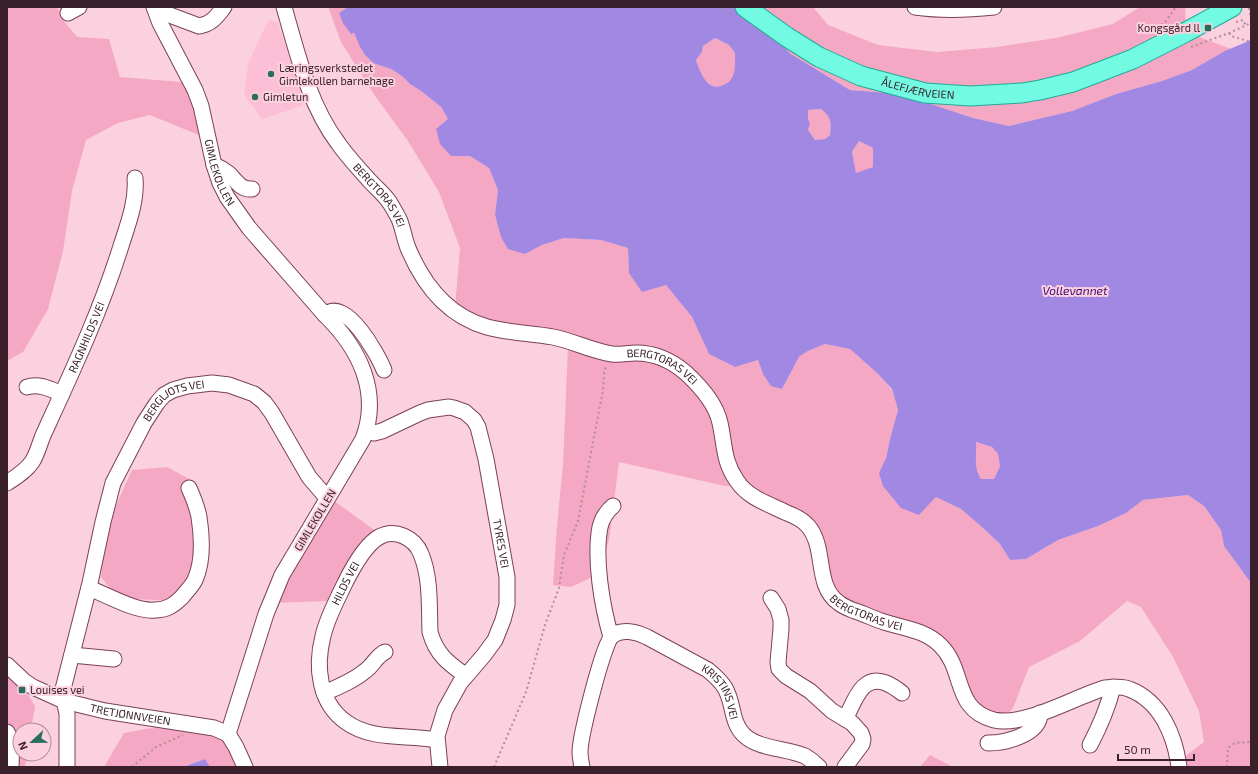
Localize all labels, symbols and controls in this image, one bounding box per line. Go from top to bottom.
place label: Kongsgård ll [1138,21,1201,34]
marker: Kongsgård ll [1203,23,1213,33]
place label: Læringsverkstedet Gimlekollen barnehage [279,61,394,87]
marker: Læringsverkstedet Gimlekollen barnehage [266,69,276,79]
street label: ÅLEFJÆRVEIEN [880,75,955,101]
place label: Gimletun [263,90,308,103]
marker: Gimletun [250,92,260,102]
street label: GIMLEKOLLEN [202,138,238,208]
street label: BERGTORAS VEI [351,160,408,228]
water label: Vollevannet [1042,283,1108,297]
street label: RAGNHILDS VEI [65,300,107,375]
street label: BERGTORAS VEI [626,346,701,387]
street label: BERGLJOTS VEI [140,377,205,424]
street label: GIMLEKOLLEN [291,486,338,553]
street label: TYRES VEI [491,518,512,569]
street label: HILDS VEI [328,559,361,607]
street label: BERGTORAS VEI [827,591,904,633]
street label: KRISTINS VEI [700,661,741,721]
place label: Louises vei [30,683,85,696]
marker: Louises vei [17,685,27,695]
street label: TRETJØNNVEIEN [89,701,172,727]
north arrow [12,722,52,762]
scale bar [1118,736,1194,762]
text: N [15,740,30,752]
text: 50 m [1124,742,1151,756]

